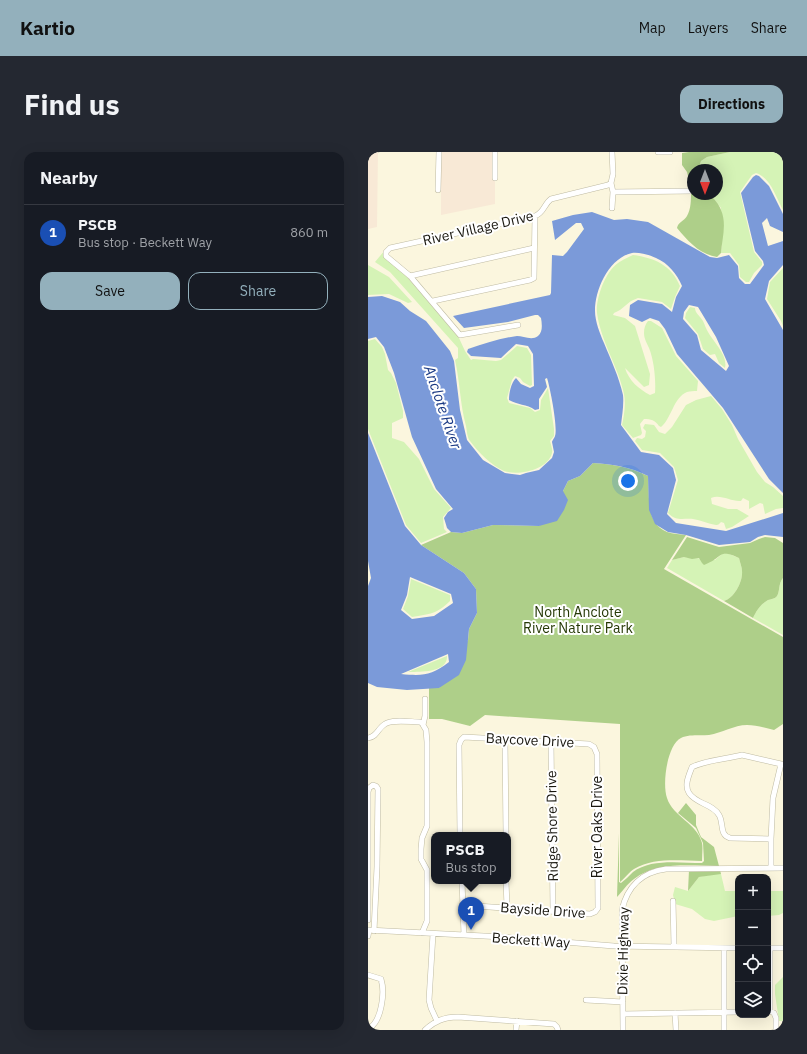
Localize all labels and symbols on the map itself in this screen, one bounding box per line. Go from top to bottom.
north arrow [687,164,723,200]
street label: River Village Drive [421,206,535,250]
water label: Anclote River [420,362,466,452]
your location [618,471,638,491]
park label: North Anclote River Nature Park [523,603,634,637]
street label: Baycove Drive [485,729,575,751]
street label: Ridge Shore Drive [542,770,562,882]
street label: River Oaks Drive [588,775,606,878]
pin: 1 [458,897,484,930]
street label: Bayside Drive [500,898,587,922]
street label: Dixie Highway [613,907,633,995]
street label: Beckett Way [491,928,571,952]

